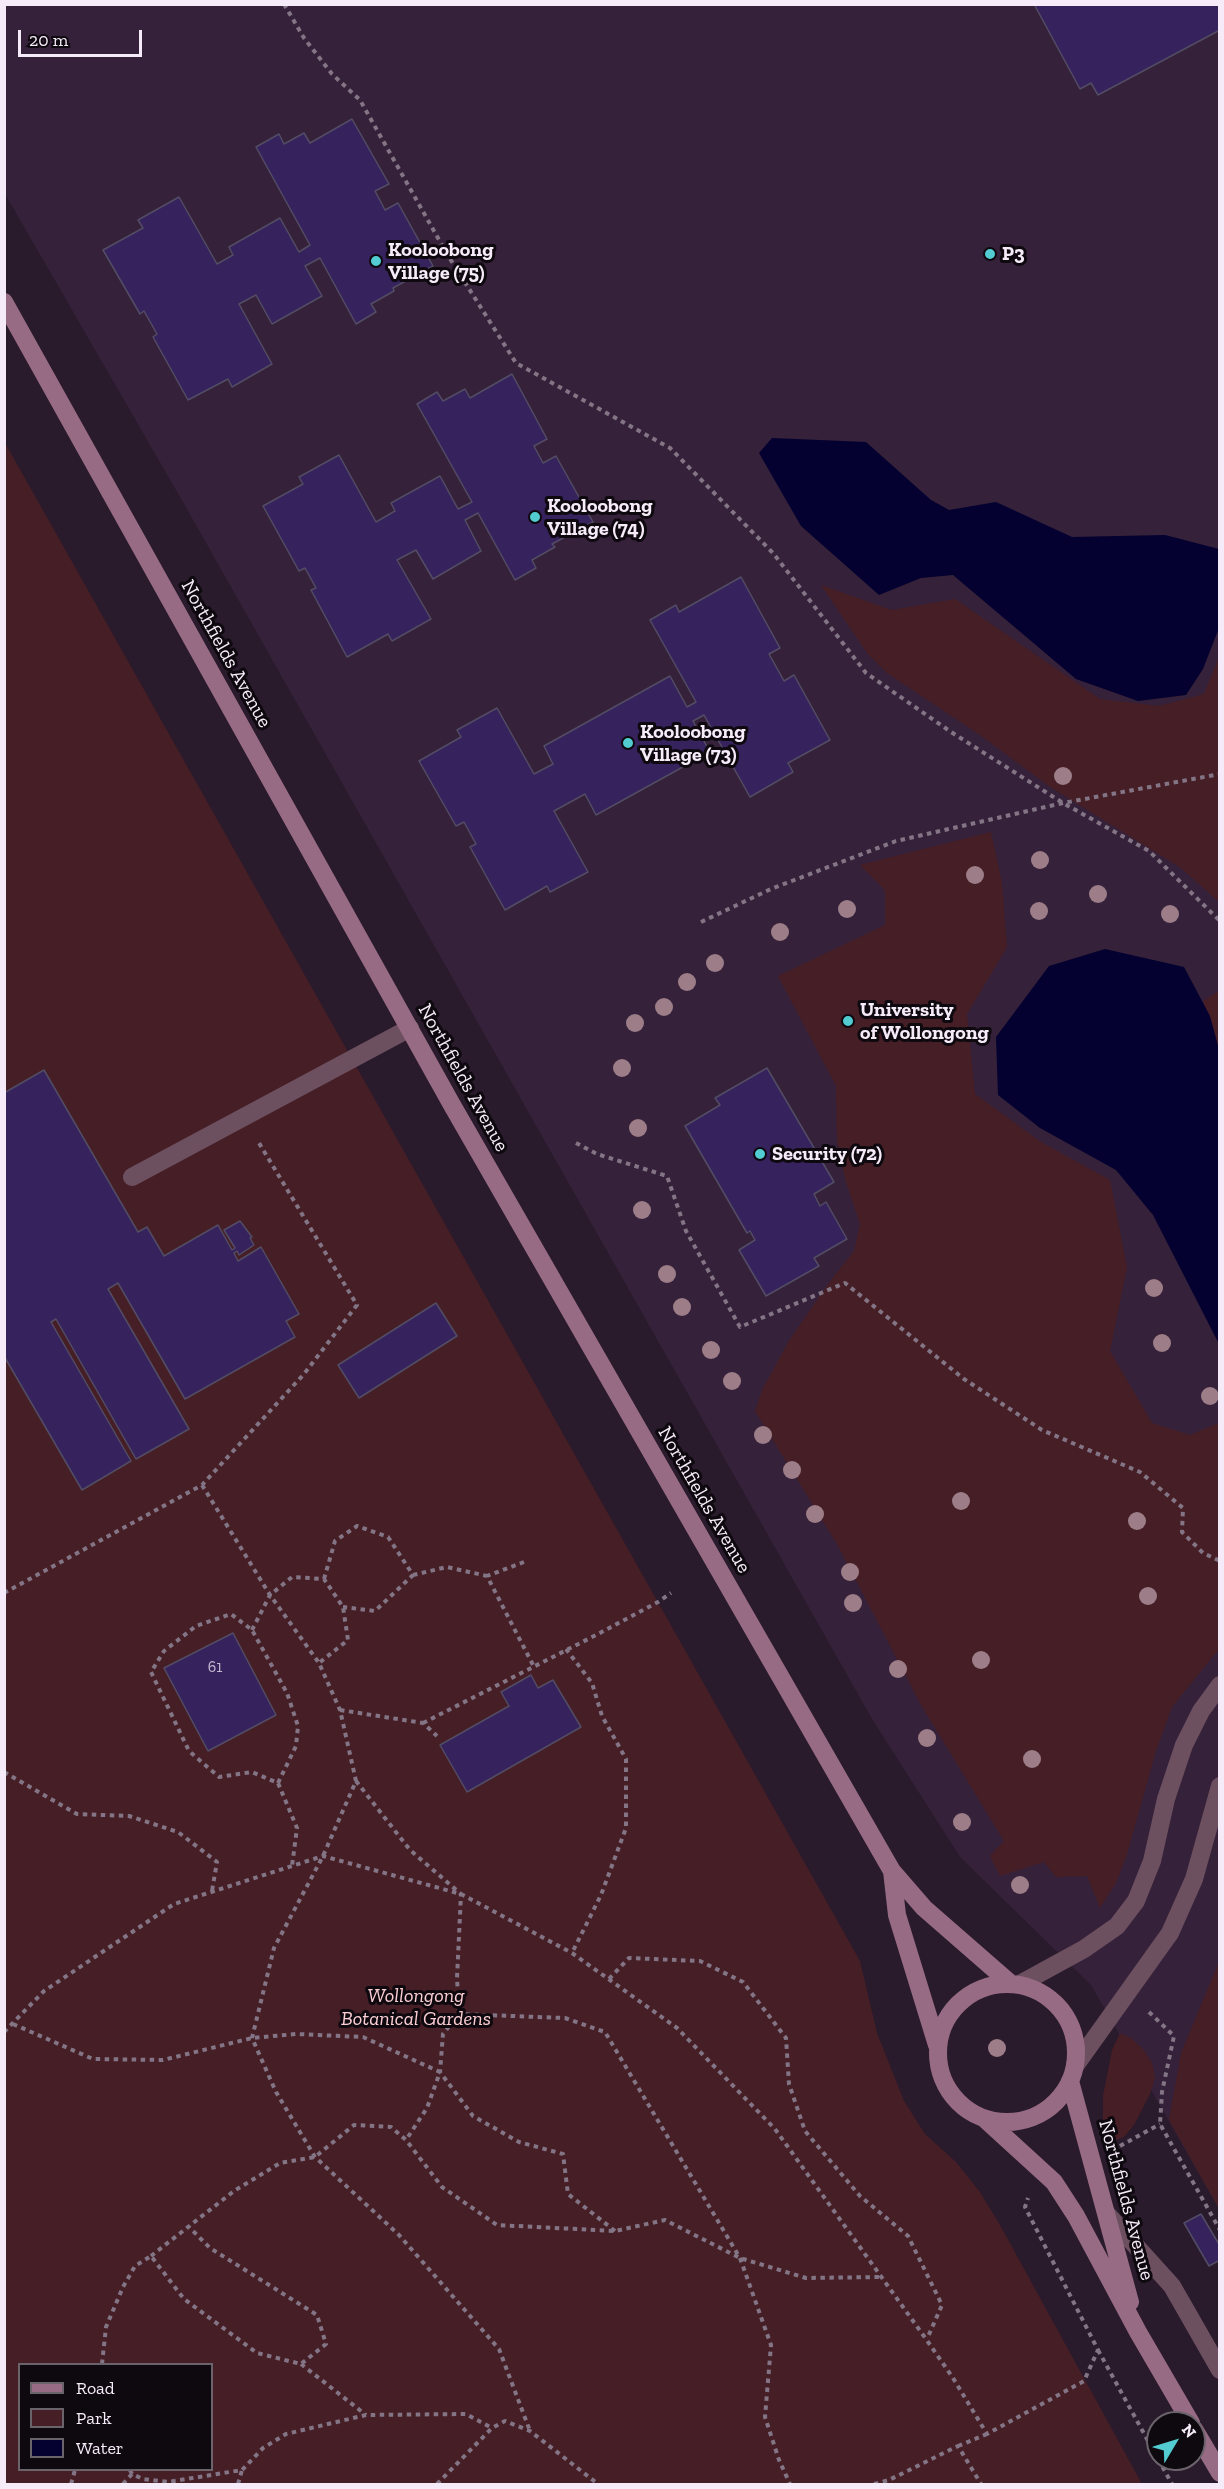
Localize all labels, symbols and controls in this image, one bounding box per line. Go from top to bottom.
scale bar [21,18,146,56]
text: 20 m [29,29,68,51]
place label: Kooloobong Village (75) [388,238,494,285]
place label: P3 [1002,242,1025,266]
marker: P3 [983,247,997,261]
marker: Kooloobong Village (75) [369,254,383,268]
place label: Kooloobong Village (74) [547,494,653,541]
marker: Kooloobong Village (74) [528,510,542,524]
street label: Northfields Avenue [175,576,277,732]
place label: Kooloobong Village (73) [640,720,746,767]
marker: Kooloobong Village (73) [621,736,635,750]
place label: University of Wollongong [860,998,989,1045]
street label: Northfields Avenue [412,1000,514,1156]
marker: University of Wollongong [841,1014,855,1028]
place label: Security (72) [772,1142,882,1166]
marker: Security (72) [753,1147,767,1161]
street label: Northfields Avenue [652,1422,756,1578]
house number: 61 [208,1657,222,1677]
park label: Wollongong Botanical Gardens [341,1984,491,2031]
street label: Northfields Avenue [1093,2117,1159,2283]
legend [18,2363,213,2471]
text: Road [76,2377,115,2399]
text: Park [76,2407,112,2429]
north arrow [1146,2411,1206,2471]
text: N [1178,2420,1200,2441]
text: Water [76,2437,123,2459]

